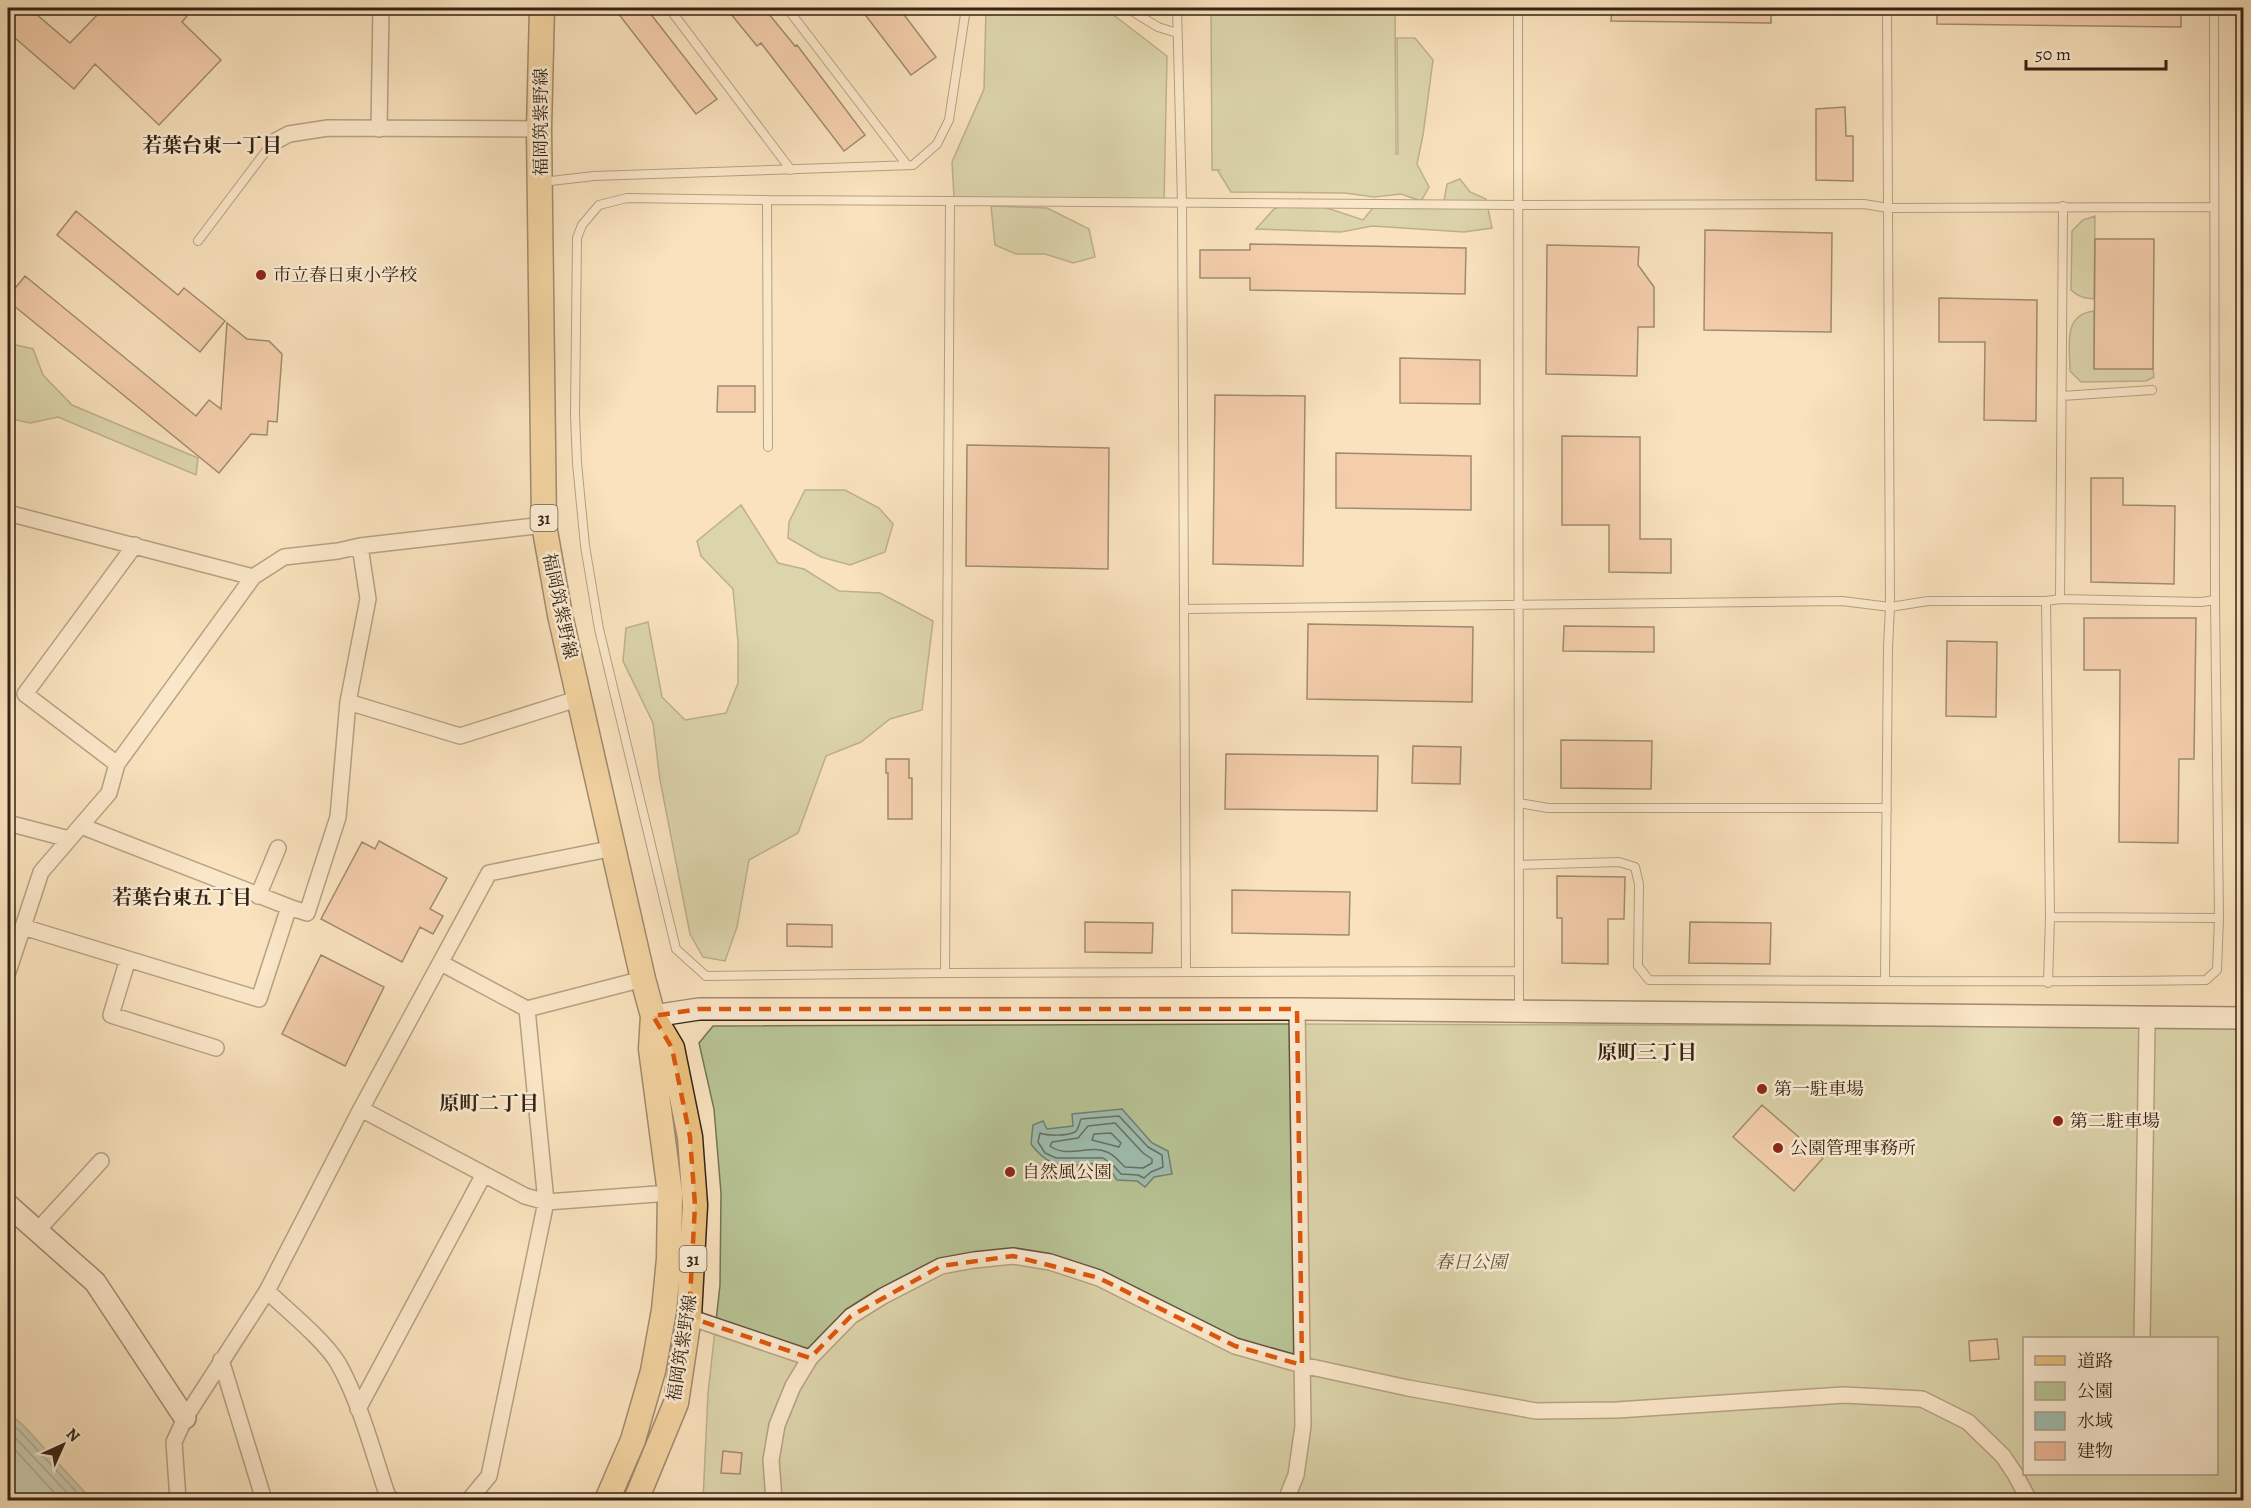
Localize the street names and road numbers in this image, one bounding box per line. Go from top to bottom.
street label: 福岡筑紫野線 [529,68,553,176]
road number: 31 [530,505,558,531]
street label: 福岡筑紫野線 [537,551,583,661]
road number: 31 [680,1246,706,1272]
street label: 福岡筑紫野線 [662,1293,702,1403]

